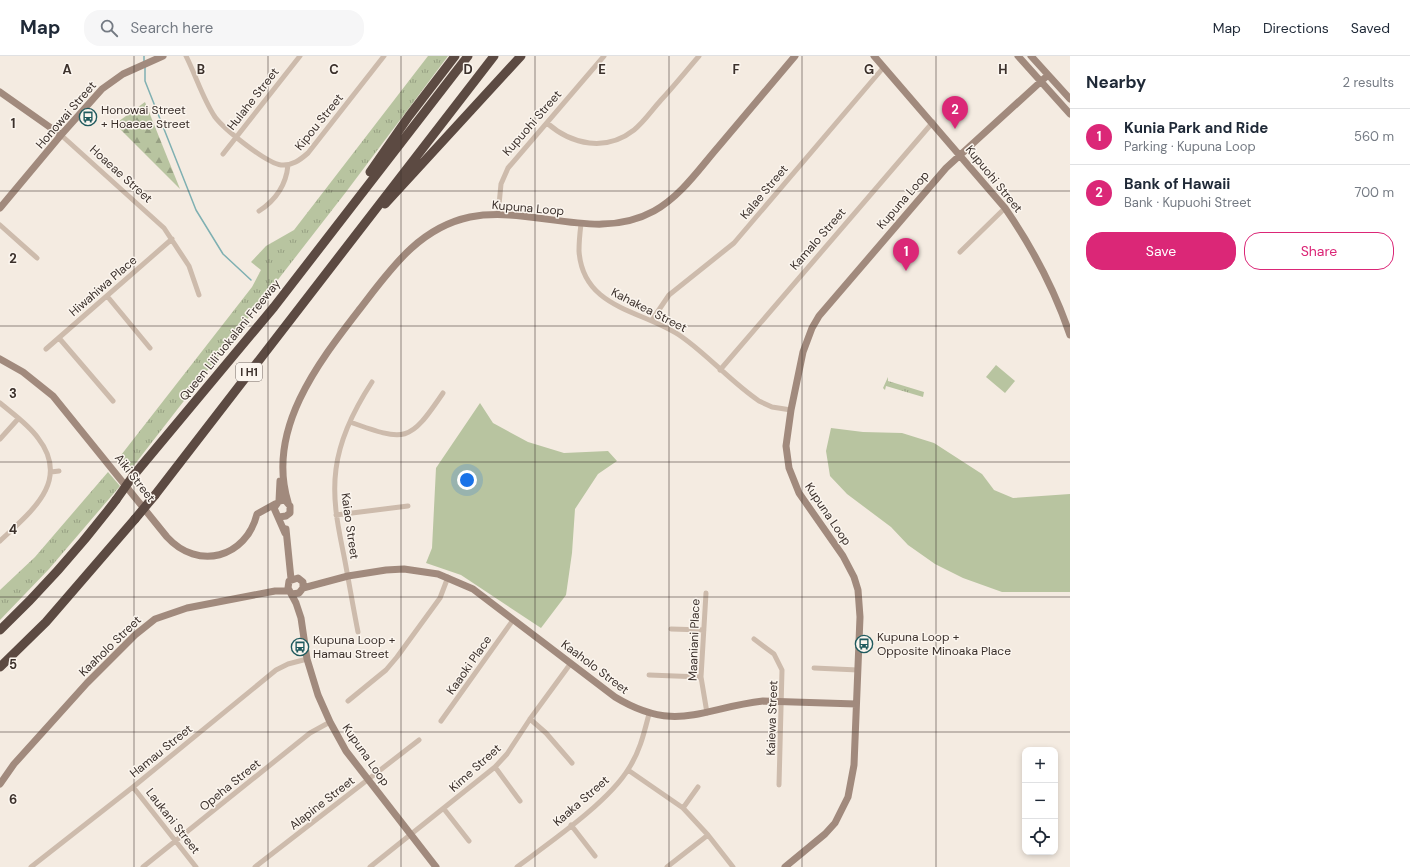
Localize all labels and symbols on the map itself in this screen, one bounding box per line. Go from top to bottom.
text: A [62,61,72,78]
text: B [197,61,205,78]
text: C [329,61,339,78]
text: D [463,61,473,78]
text: E [598,61,606,78]
text: F [732,61,740,78]
text: G [864,61,874,78]
text: H [998,61,1008,78]
street label: Hulahe Street [224,64,283,134]
street label: Honowai Street [32,78,100,152]
street label: Kupuohi Street [499,87,565,159]
street label: Kipou Street [291,90,347,154]
pin: 2 [942,96,968,129]
place label: Honowai Street + Hoaeae Street [101,102,190,132]
bus stop icon: Honowai Street + Hoaeae Street [78,107,98,127]
text: 1 [11,115,15,132]
street label: Hoaeae Street [86,142,156,207]
street label: Kupuohi Street [962,142,1026,216]
street label: Kalae Street [736,161,792,223]
street label: Kupuna Loop [873,167,933,233]
street label: Kupuna Loop [491,197,565,219]
street label: Kamalo Street [787,204,850,273]
pin: 1 [893,238,919,271]
text: 2 [9,250,17,267]
street label: Hiwahiwa Place [66,252,140,320]
street label: Queen Liliʻuokalani Freeway [176,276,284,404]
street label: Kahakea Street [608,284,690,336]
road number: I H1 [236,363,262,381]
text: 3 [9,385,17,402]
street label: Aiki Street [111,451,159,506]
your location [457,470,477,490]
street label: Kupuna Loop [801,479,855,549]
street label: Kaiao Street [337,492,363,561]
text: 4 [9,521,17,538]
street label: Maaniani Place [685,598,703,681]
street label: Kaaholo Street [75,612,145,680]
place label: Kupuna Loop + Opposite Minoaka Place [877,629,1011,659]
place label: Kupuna Loop + Hamau Street [313,632,396,662]
street label: Kaaoki Place [443,632,495,698]
bus stop icon: Kupuna Loop + Opposite Minoaka Place [854,634,874,654]
street label: Kaaholo Street [558,636,632,698]
bus stop icon: Kupuna Loop + Hamau Street [290,637,310,657]
text: 5 [9,656,17,673]
street label: Kaiewa Street [763,680,781,756]
street label: Hamau Street [126,721,196,781]
street label: Kupuna Loop [339,721,393,789]
street label: Kime Street [446,740,505,796]
street label: Opeha Street [196,755,264,815]
street label: Alapine Street [286,772,358,833]
street label: Kaaka Street [550,772,613,830]
street label: Laukani Street [142,785,204,857]
text: 6 [9,791,17,808]

